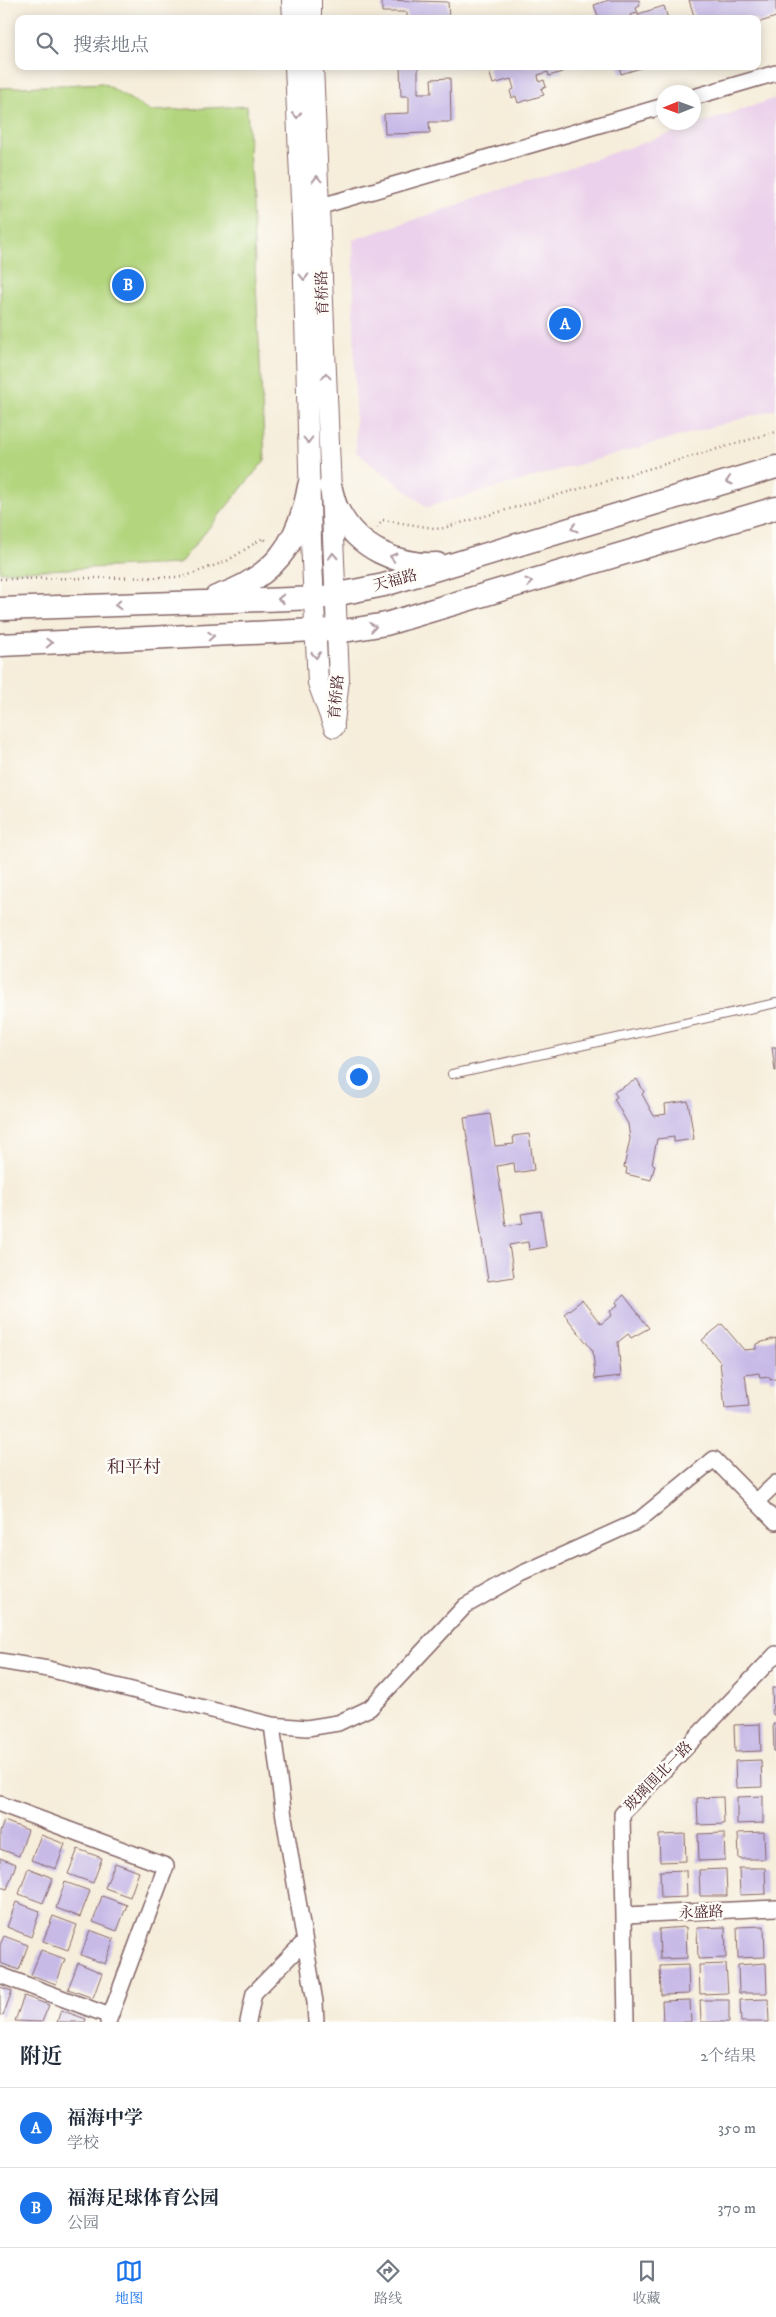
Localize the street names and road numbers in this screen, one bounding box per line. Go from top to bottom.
street label: 育桥路 [312,270,333,316]
street label: 天福路 [371,565,419,595]
street label: 育桥路 [325,674,348,720]
street label: 玻璃围北一路 [620,1737,696,1815]
street label: 永盛路 [678,1902,724,1923]

